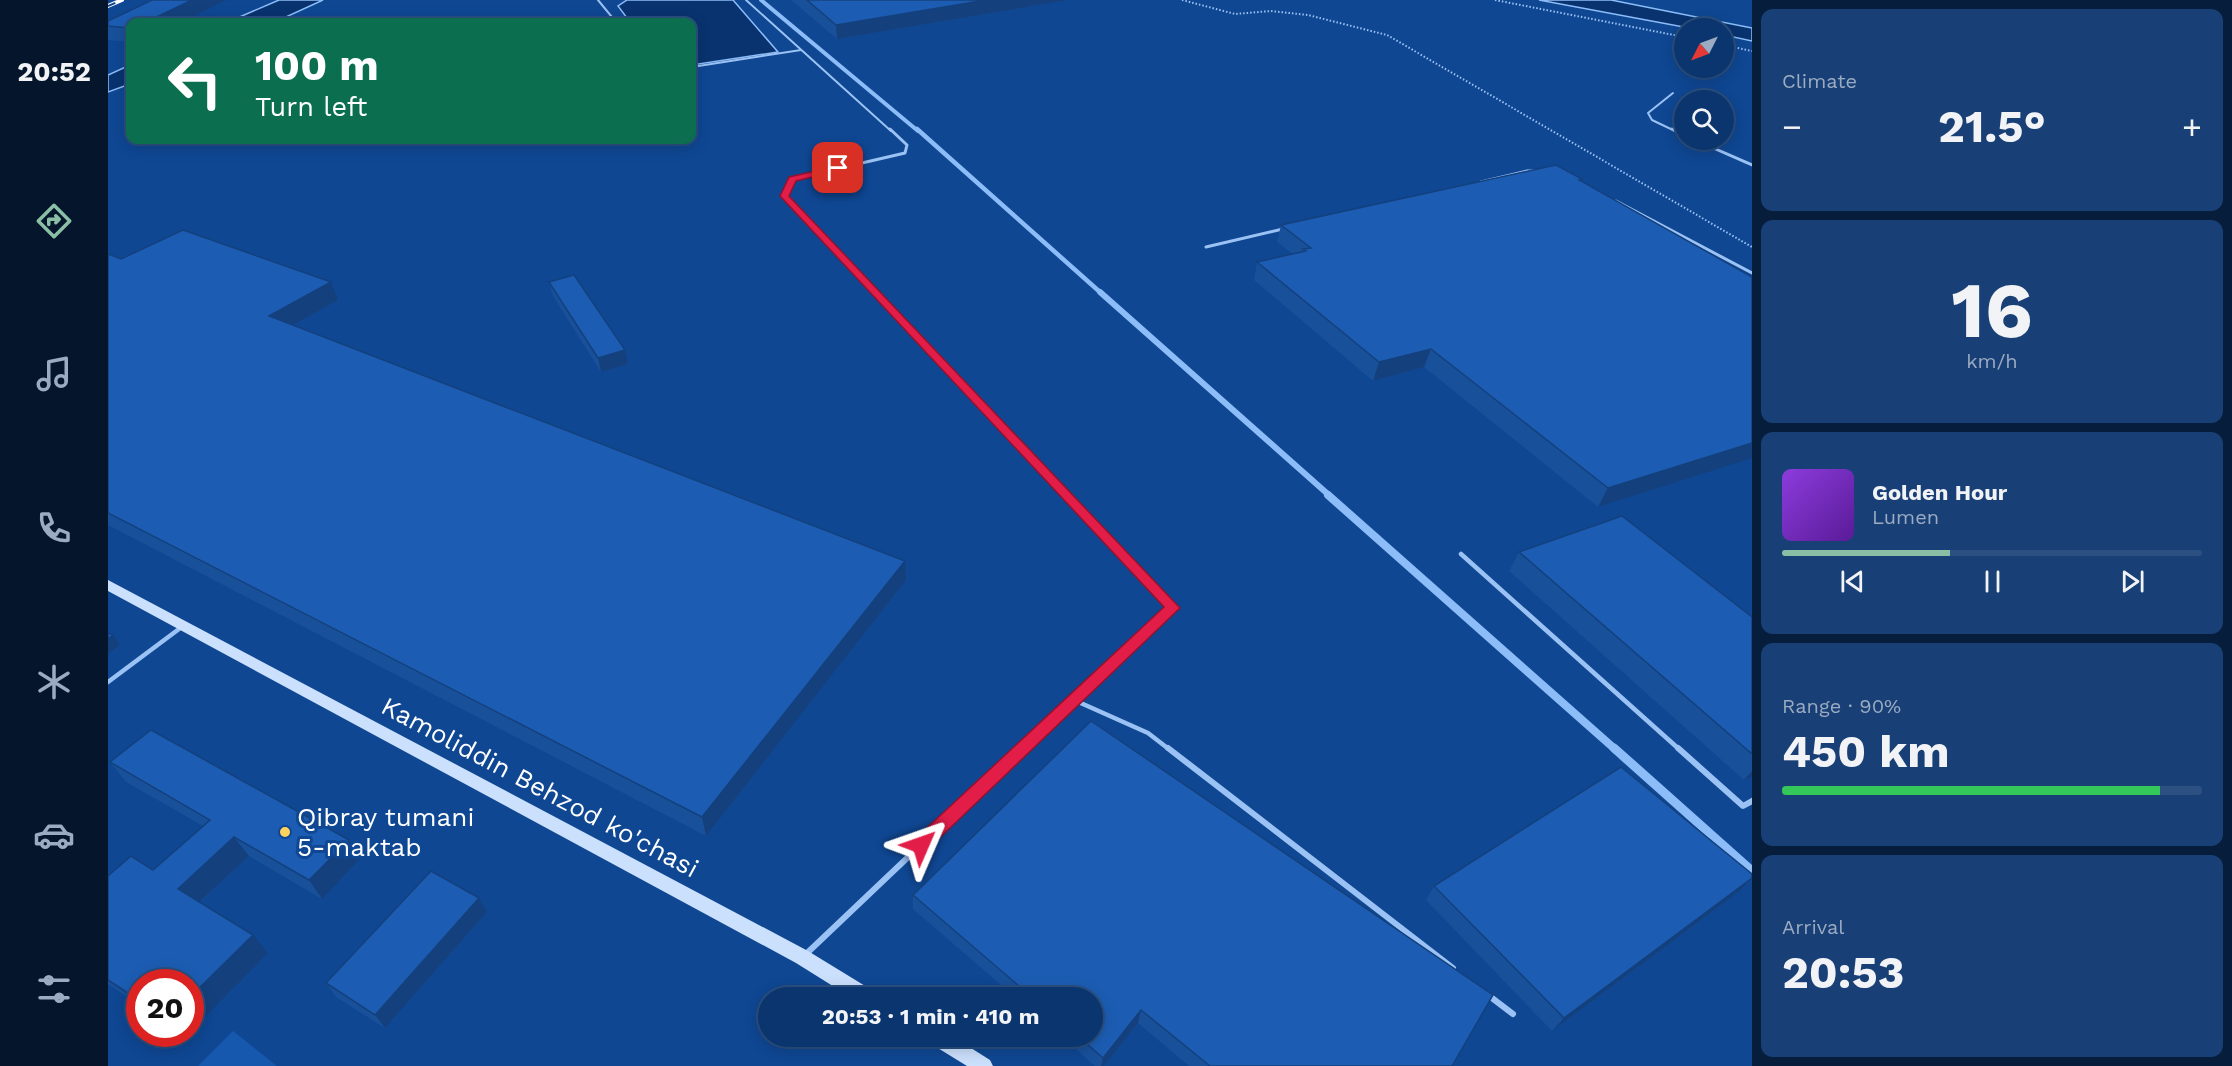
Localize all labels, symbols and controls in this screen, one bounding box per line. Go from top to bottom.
north arrow [1674,18,1734,78]
map controls [1674,18,1734,150]
text: 100 m [255,41,379,90]
icon: left [156,42,234,120]
text: 20:52 [17,56,91,88]
text: Climate [1782,69,1857,93]
button: search [1674,90,1734,150]
text: Turn left [255,91,367,123]
text: 21.5° [1938,100,2046,153]
text: − [1782,107,1802,146]
text: + [2182,107,2202,146]
pin [812,142,863,193]
icon: arrive [821,151,854,184]
icon: directions [33,200,75,242]
text: 16 [1951,264,2033,356]
text: km/h [1966,349,2018,373]
icon: music [33,353,75,395]
text: Golden Hour [1872,480,2007,505]
text: Lumen [1872,505,1939,529]
icon: phone [33,507,75,549]
icon: previous [1836,565,1869,598]
icon: pause [1976,565,2009,598]
icon: next [2116,565,2149,598]
icon: climate [33,661,75,703]
street label: Kamoliddin Behzod ko'chasi [376,691,704,883]
text: Range · 90% [1782,694,1901,718]
text: 450 km [1782,725,1950,778]
place label: Qibray tumani 5-maktab [297,802,474,862]
position arrow [889,813,953,877]
icon: car [33,814,75,856]
marker: Qibray tumani 5-maktab [278,825,292,839]
text: Arrival [1782,915,1844,939]
text: 20:53 [1782,946,1904,999]
icon: filters [33,968,75,1010]
speed limit sign: 20 [126,969,204,1047]
text: 20:53 · 1 min · 410 m [822,1004,1039,1029]

